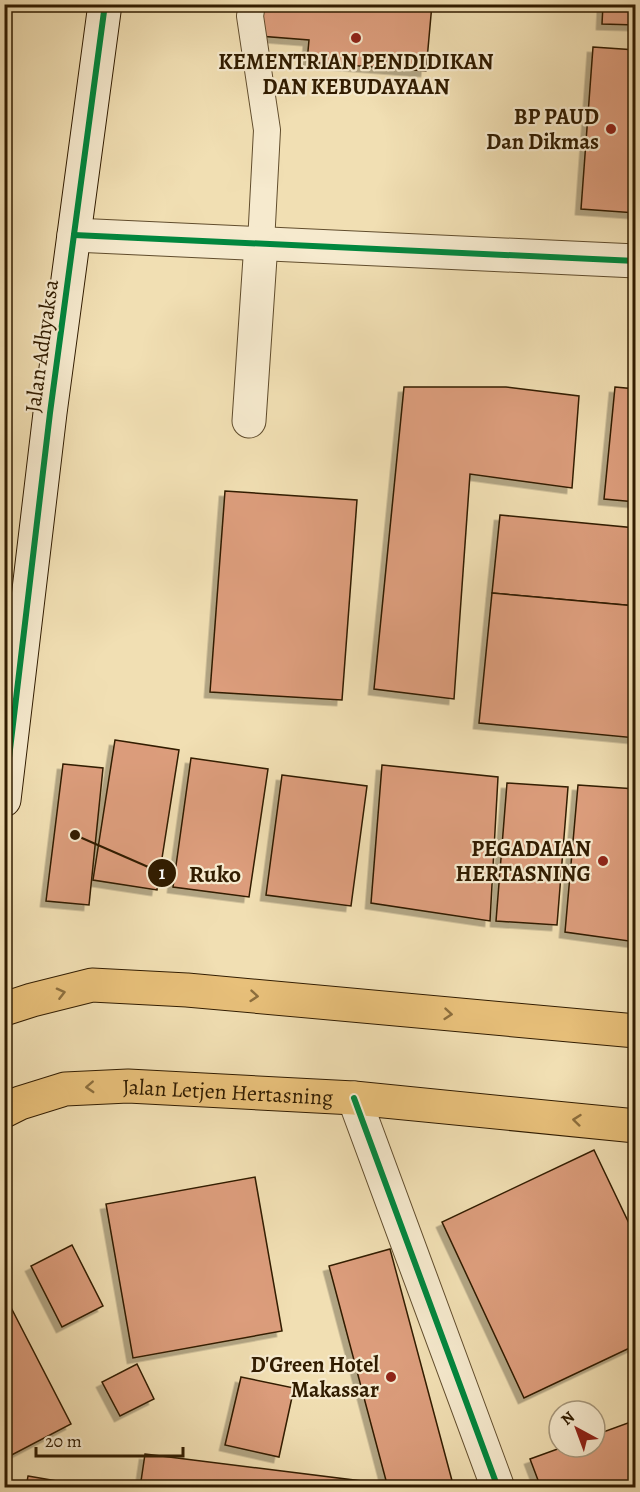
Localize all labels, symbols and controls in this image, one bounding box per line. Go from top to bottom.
marker: KEMENTRIAN PENDIDIKAN DAN KEBUDAYAAN [349,31,363,45]
place label: KEMENTRIAN PENDIDIKAN DAN KEBUDAYAAN [218,47,494,102]
place label: BP PAUD Dan Dikmas [486,102,599,157]
marker: BP PAUD Dan Dikmas [604,122,618,136]
street label: Jalan Adhyaksa [18,277,66,415]
place label: PEGADAIAN HERTASNING [456,834,591,889]
callout: Ruko [147,852,253,894]
marker: PEGADAIAN HERTASNING [596,854,610,868]
text: Ruko [189,858,241,890]
text: 1 [159,861,166,885]
one-way arrow [55,987,65,1000]
one-way arrow [250,989,259,1002]
one-way arrow [444,1007,453,1020]
street label: Jalan Letjen Hertasning [122,1072,334,1113]
one-way arrow [85,1081,94,1094]
one-way arrow [573,1114,582,1127]
place label: D'Green Hotel Makassar [251,1350,379,1405]
marker: D'Green Hotel Makassar [384,1370,398,1384]
north arrow [547,1399,607,1459]
text: N [556,1406,580,1431]
scale bar [36,1420,183,1458]
text: 20 m [45,1429,82,1453]

